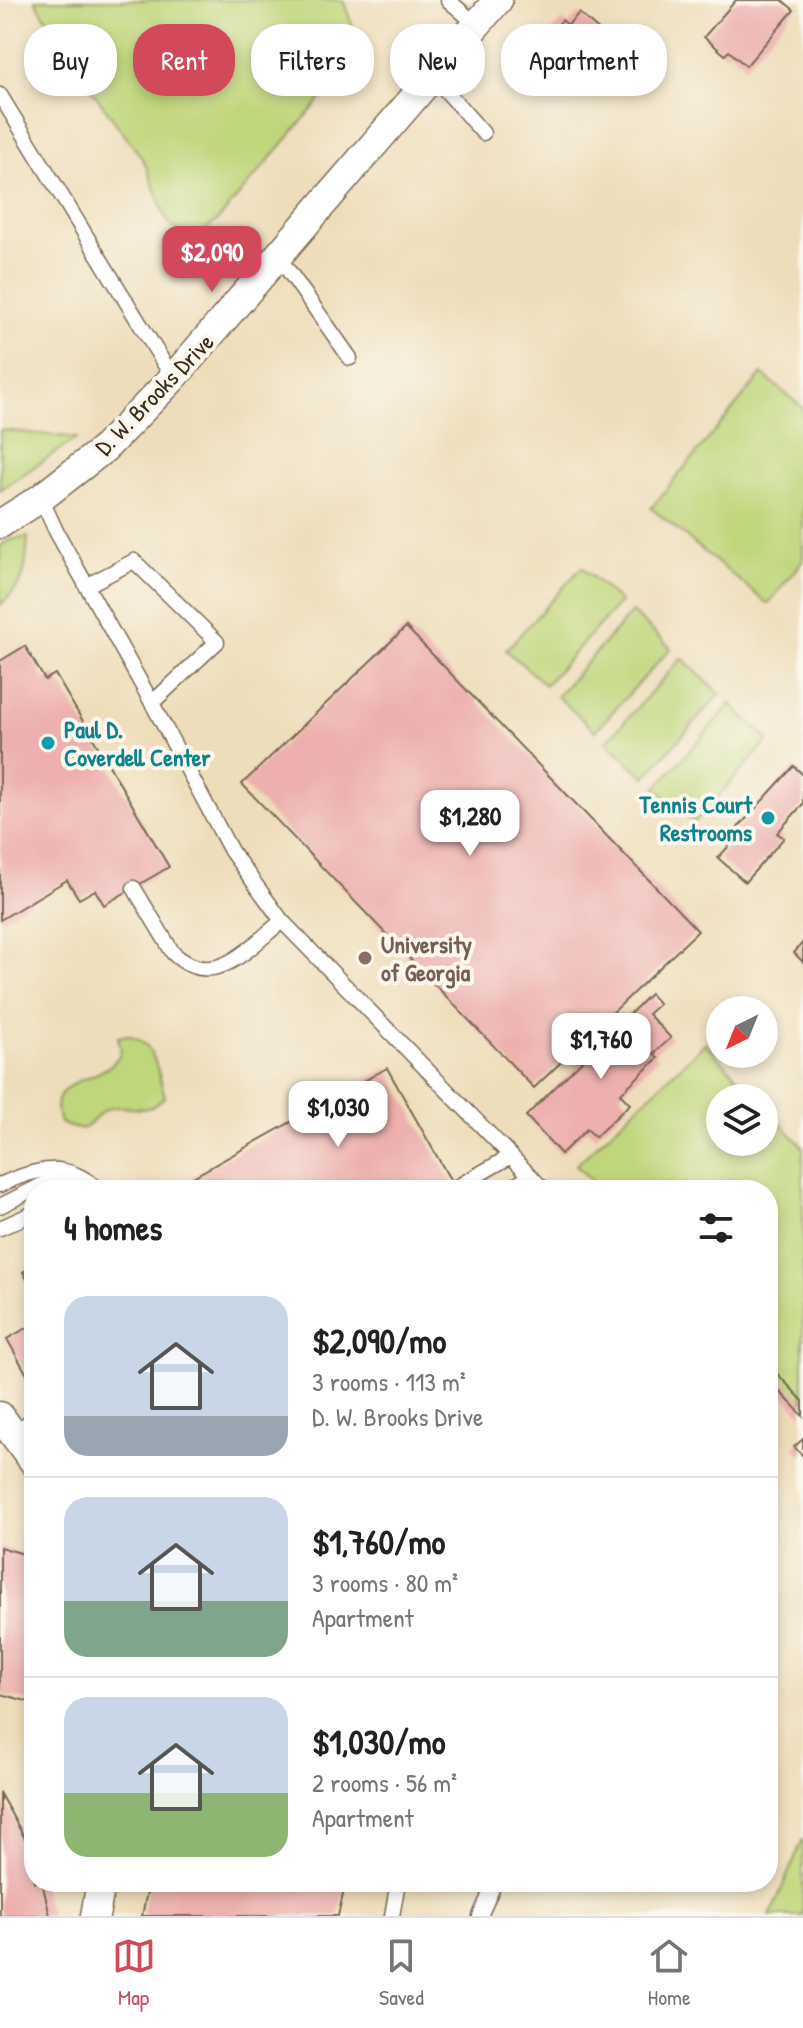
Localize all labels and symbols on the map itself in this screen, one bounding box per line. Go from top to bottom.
pin: $2,090 [147,226,277,294]
street label: D. W. Brooks Drive [88,326,221,462]
place label: Paul D. Coverdell Center [64,713,211,773]
marker: Paul D. Coverdell Center [39,734,57,752]
place label: Tennis Court Restrooms [638,788,753,848]
pin: $1,280 [405,790,535,858]
marker: Tennis Court Restrooms [759,809,777,827]
place label: University of Georgia [381,928,472,989]
marker: University of Georgia [356,949,374,967]
north arrow [706,996,778,1068]
pin: $1,760 [536,1013,666,1081]
pin: $1,030 [273,1081,403,1149]

